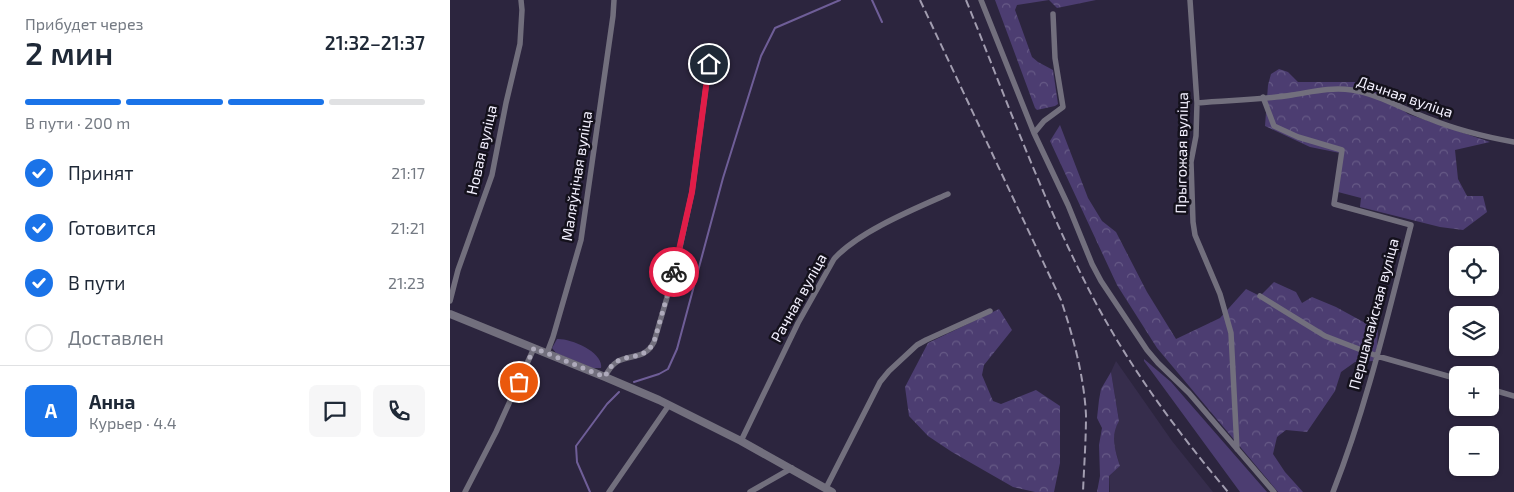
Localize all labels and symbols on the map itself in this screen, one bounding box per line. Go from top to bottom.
pin [688,43,730,85]
street label: Дачная вуліца [1355,71,1456,122]
street label: Прыгожая вуліца [1171,92,1192,214]
street label: Новая вуліца [462,103,501,197]
street label: Маляўнічая вуліца [557,110,596,242]
street label: Першамайская вуліца [1344,236,1403,392]
courier [649,247,699,297]
street label: Рачная вуліца [766,250,831,346]
pin [498,361,540,403]

